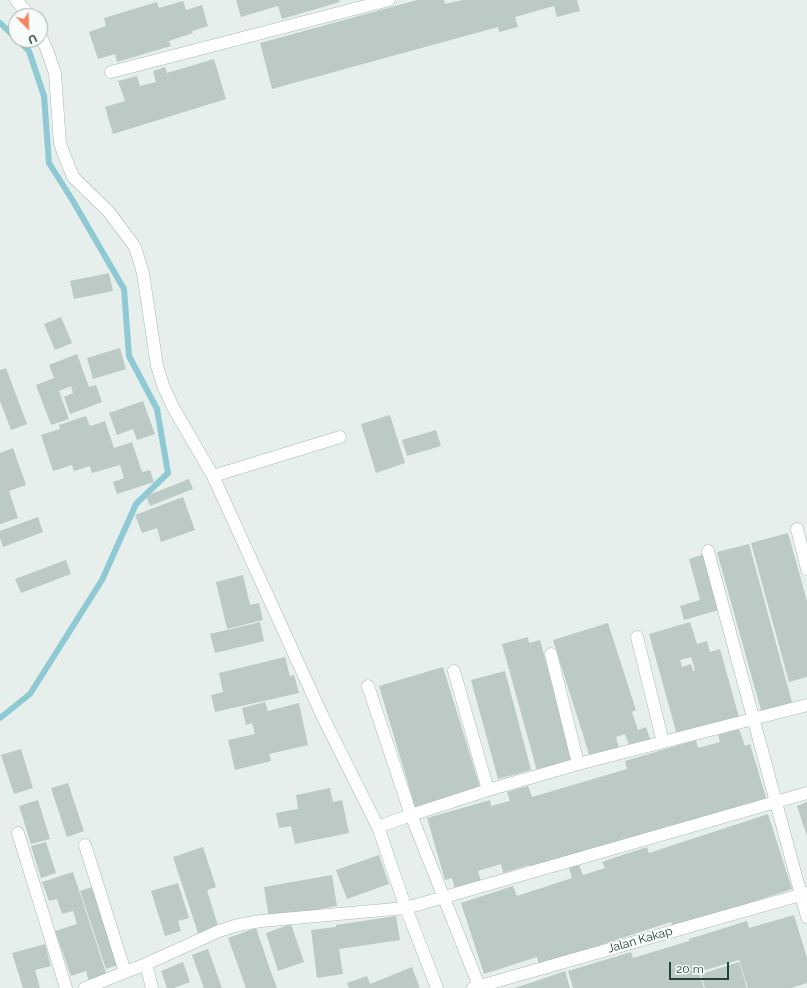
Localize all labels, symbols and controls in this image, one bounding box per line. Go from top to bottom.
north arrow [8,8,48,48]
text: U [26,31,39,46]
street label: Jalan Kakap [606,924,674,956]
scale bar [671,954,731,980]
text: 20 m [676,962,704,976]

